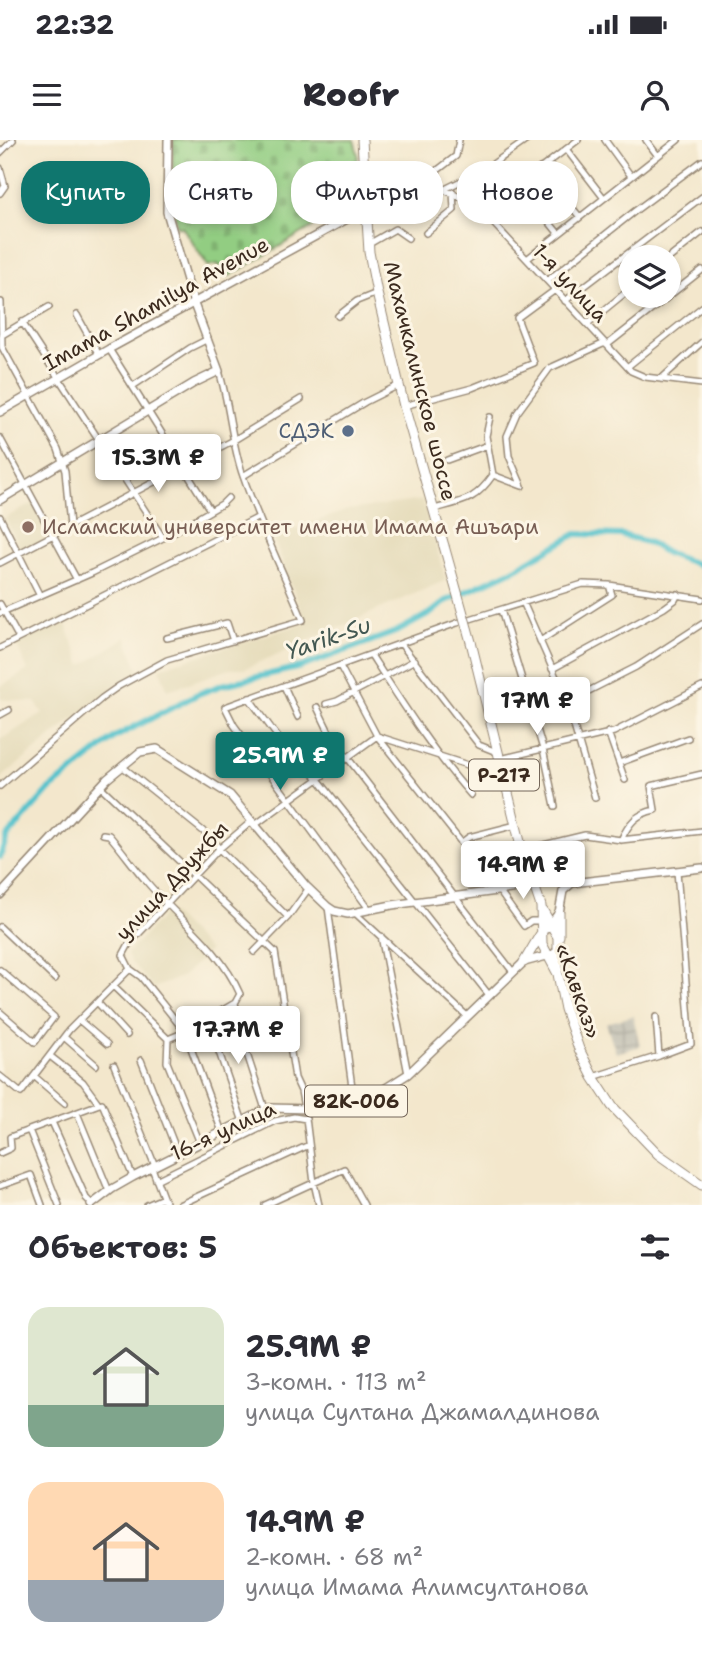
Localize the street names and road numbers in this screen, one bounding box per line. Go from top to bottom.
street label: Imama Shamilya Avenue [38,230,274,378]
street label: 1-я улица [526,237,614,329]
street label: Махачкалинское шоссе [377,258,463,504]
road number: Р-217 [469,760,539,790]
street label: улица Дружбы [109,815,235,947]
street label: «Кавказ» [549,940,607,1042]
road number: 82К-006 [305,1085,407,1116]
street label: 16-я улица [166,1094,280,1168]

